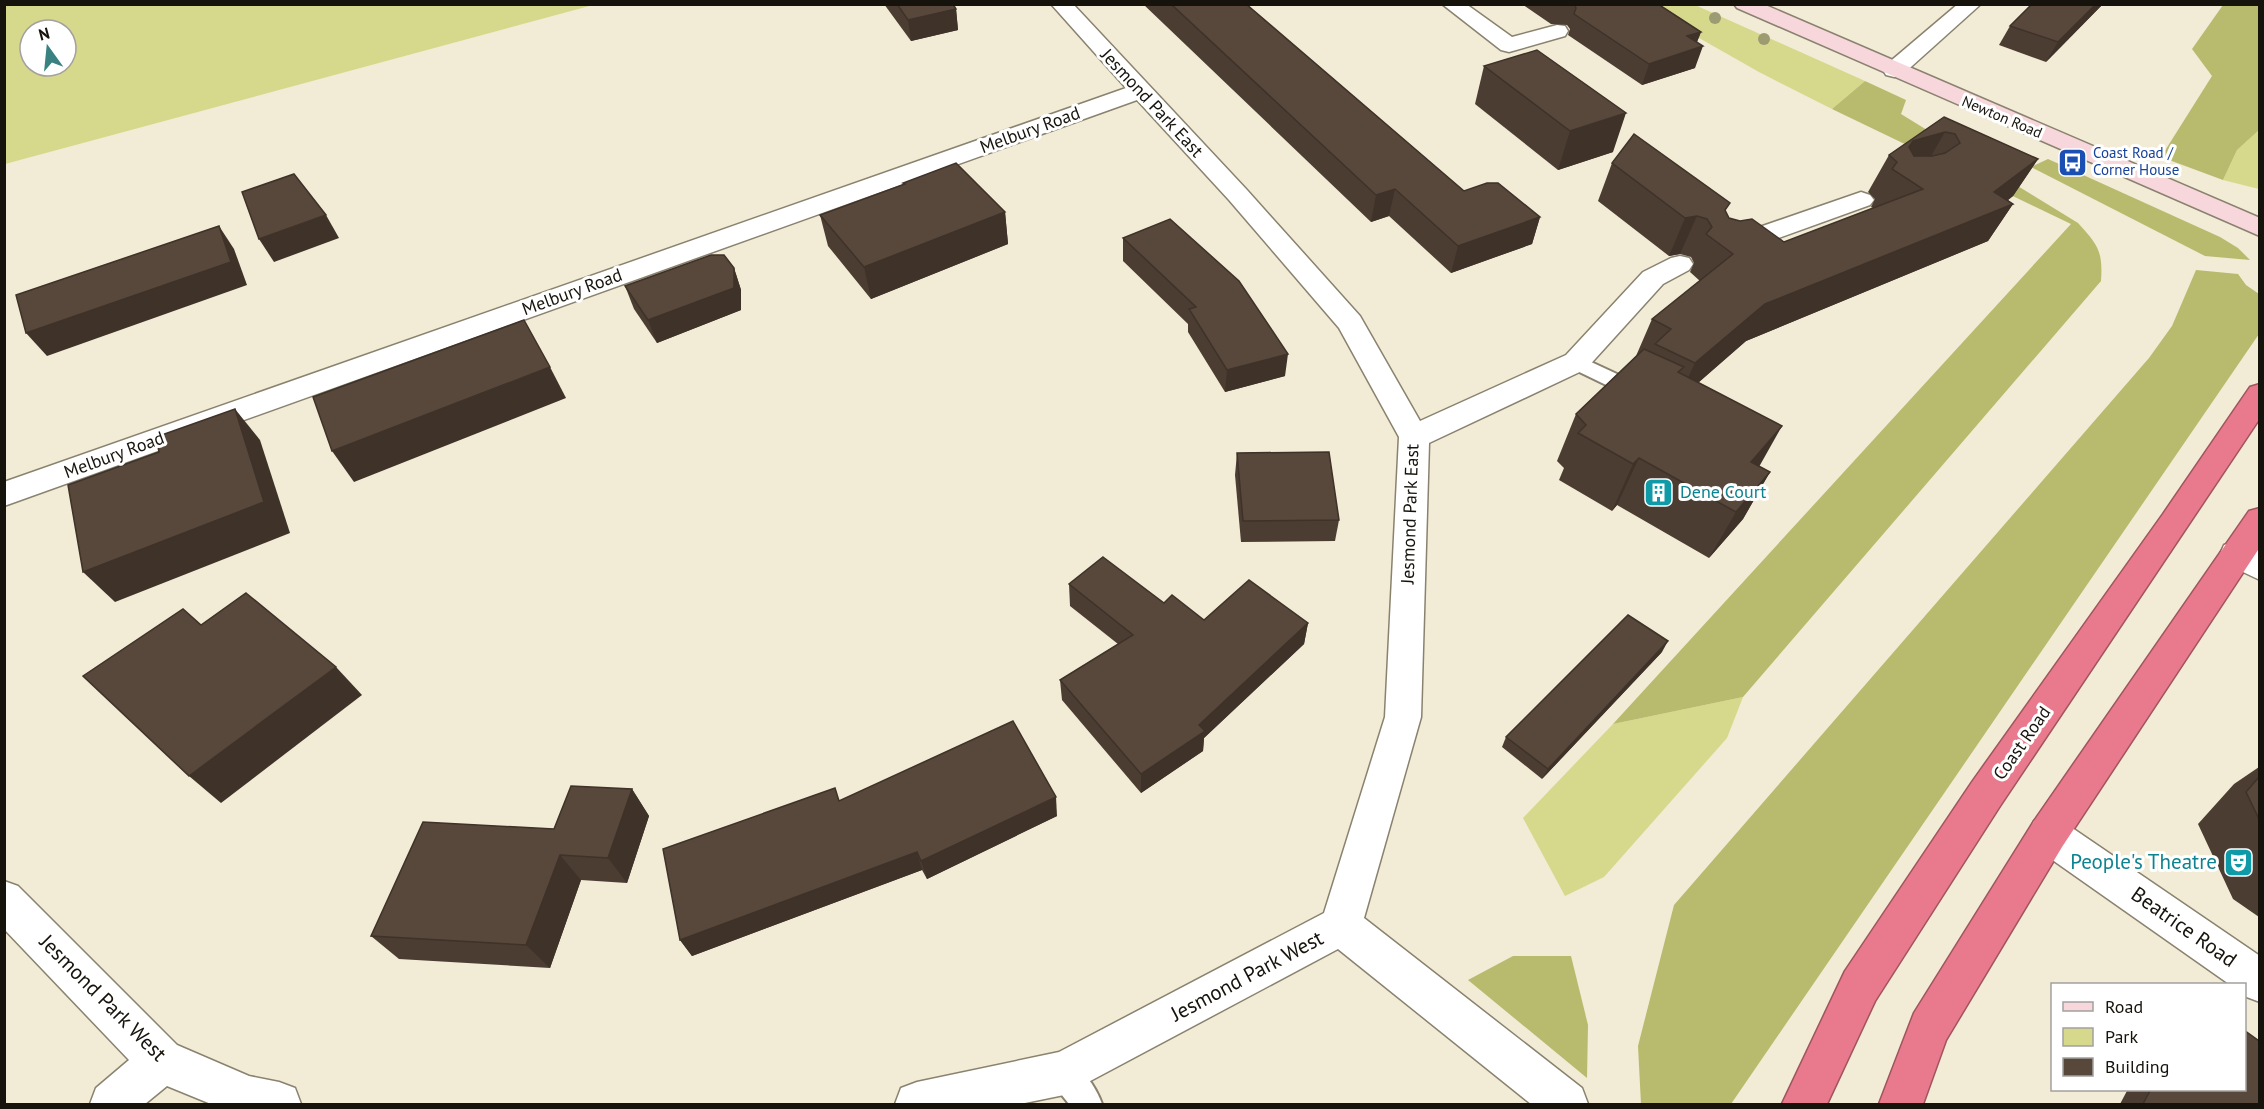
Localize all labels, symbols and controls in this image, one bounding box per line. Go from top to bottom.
north arrow [18,18,78,78]
text: N [36,22,52,45]
street label: Jesmond Park East [1095,43,1209,162]
street label: Newton Road [1959,91,2045,142]
street label: Melbury Road [977,101,1083,158]
place label: Coast Road / Corner House [2093,143,2179,179]
bus stop icon: Coast Road / Corner House [2056,146,2088,178]
street label: Melbury Road [519,263,625,320]
street label: Melbury Road [61,426,167,483]
street label: Jesmond Park East [1396,444,1423,585]
building icon: Dene Court [1643,476,1675,508]
place label: Dene Court [1680,480,1766,503]
street label: Coast Road [1988,701,2055,784]
theatre icon: People's Theatre [2222,846,2254,878]
place label: People's Theatre [2070,848,2217,875]
street label: Beatrice Road [2126,880,2242,973]
street label: Jesmond Park West [1165,924,1328,1028]
street label: Jesmond Park West [33,928,173,1067]
legend [2051,983,2246,1091]
text: Road [2105,995,2143,1018]
text: Park [2105,1025,2138,1048]
text: Building [2105,1055,2169,1078]

